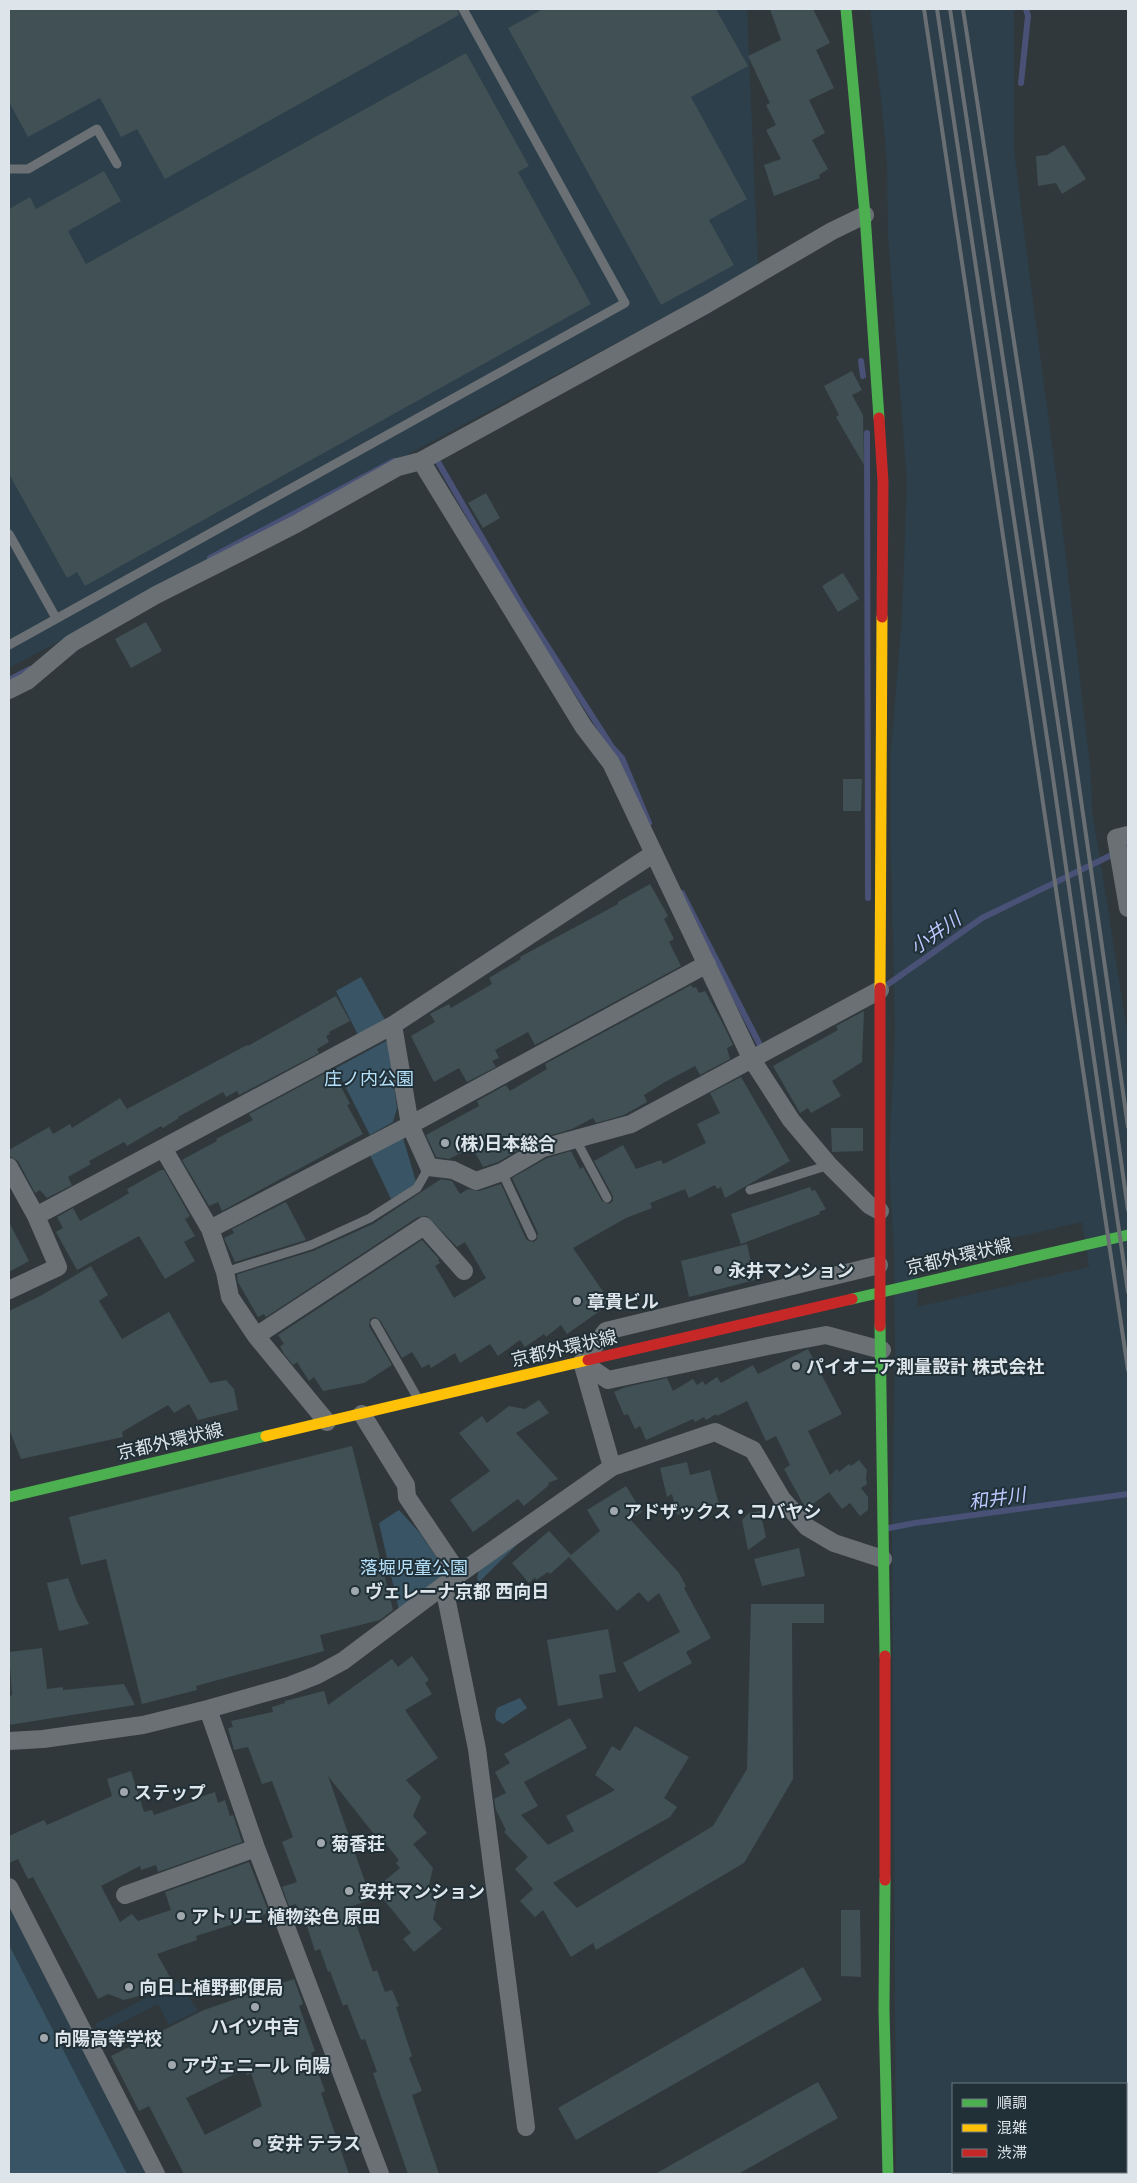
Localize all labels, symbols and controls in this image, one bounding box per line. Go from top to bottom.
water label: 小井川 [905,906,966,958]
park label: 庄ノ内公園 [324,1068,414,1089]
place label: (株)日本総合 [455,1133,556,1154]
marker: (株)日本総合 [439,1137,451,1149]
street label: 京都外環状線 [904,1234,1014,1278]
place label: 永井マンション [728,1260,854,1281]
marker: 永井マンション [712,1264,724,1276]
place label: 章貴ビル [587,1291,659,1312]
marker: 章貴ビル [571,1295,583,1307]
street label: 京都外環状線 [509,1326,619,1370]
place label: パイオニア測量設計 株式会社 [806,1356,1044,1377]
marker: パイオニア測量設計 株式会社 [790,1360,802,1372]
street label: 京都外環状線 [115,1419,225,1463]
water label: 和井川 [967,1483,1029,1513]
place label: アドザックス・コバヤシ [624,1501,821,1522]
marker: アドザックス・コバヤシ [608,1505,620,1517]
park label: 落堀児童公園 [360,1557,468,1578]
place label: ヴェレーナ京都 西向日 [365,1581,549,1602]
marker: ヴェレーナ京都 西向日 [349,1585,361,1597]
place label: ステップ [134,1782,206,1803]
marker: ステップ [118,1786,130,1798]
place label: 菊香荘 [331,1833,385,1854]
marker: 菊香荘 [315,1837,327,1849]
place label: 安井マンション [359,1881,485,1902]
marker: 安井マンション [343,1885,355,1897]
place label: アトリエ 植物染色 原田 [191,1906,380,1927]
marker: アトリエ 植物染色 原田 [175,1910,187,1922]
place label: 向日上植野郵便局 [139,1977,283,1998]
marker: 向日上植野郵便局 [123,1981,135,1993]
marker: ハイツ中吉 [249,2001,261,2013]
place label: ハイツ中吉 [210,2016,300,2037]
place label: 向陽高等学校 [54,2028,162,2049]
marker: 向陽高等学校 [38,2032,50,2044]
place label: アヴェニール 向陽 [182,2055,330,2076]
marker: アヴェニール 向陽 [166,2059,178,2071]
legend [952,2083,1127,2173]
text: 順調 [997,2094,1027,2112]
text: 混雑 [997,2119,1027,2137]
place label: 安井 テラス [267,2133,361,2154]
marker: 安井 テラス [251,2137,263,2149]
text: 渋滞 [997,2144,1027,2162]

